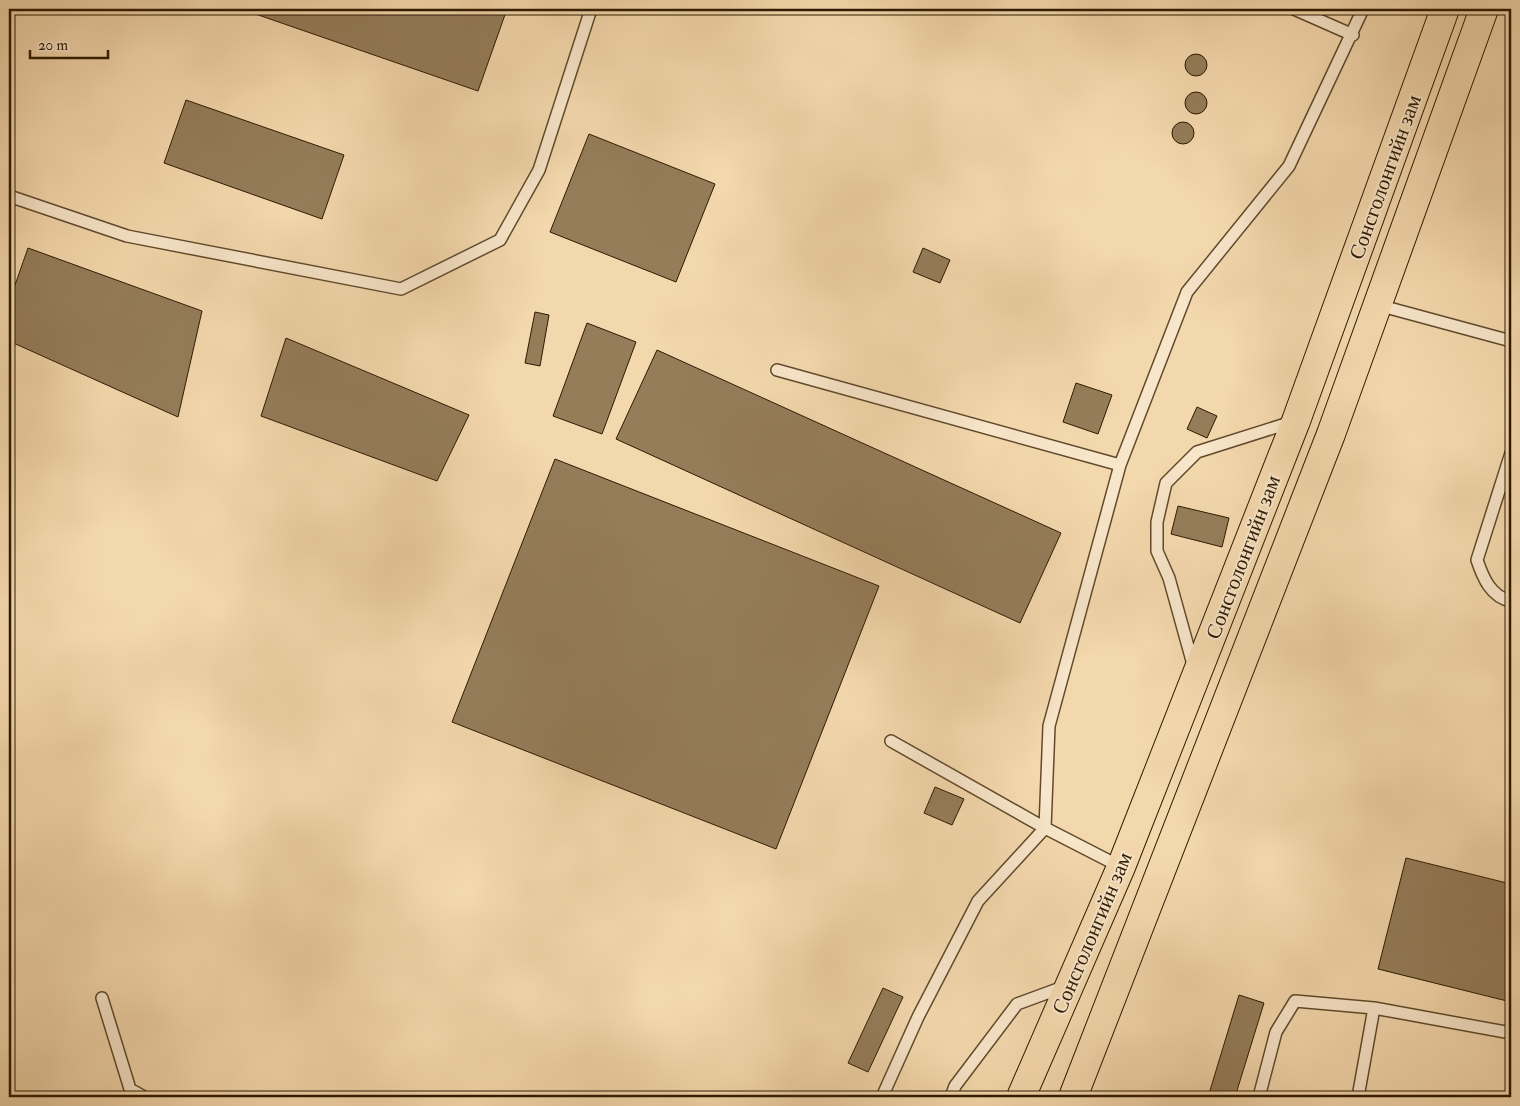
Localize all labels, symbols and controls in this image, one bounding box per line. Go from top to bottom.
scale bar [30,28,108,60]
text: 20 m [38,36,68,55]
street label: Сонсголонгийн зам [1343,91,1428,263]
street label: Сонсголонгийн зам [1200,471,1287,643]
street label: Сонсголонгийн зам [1046,848,1139,1018]

